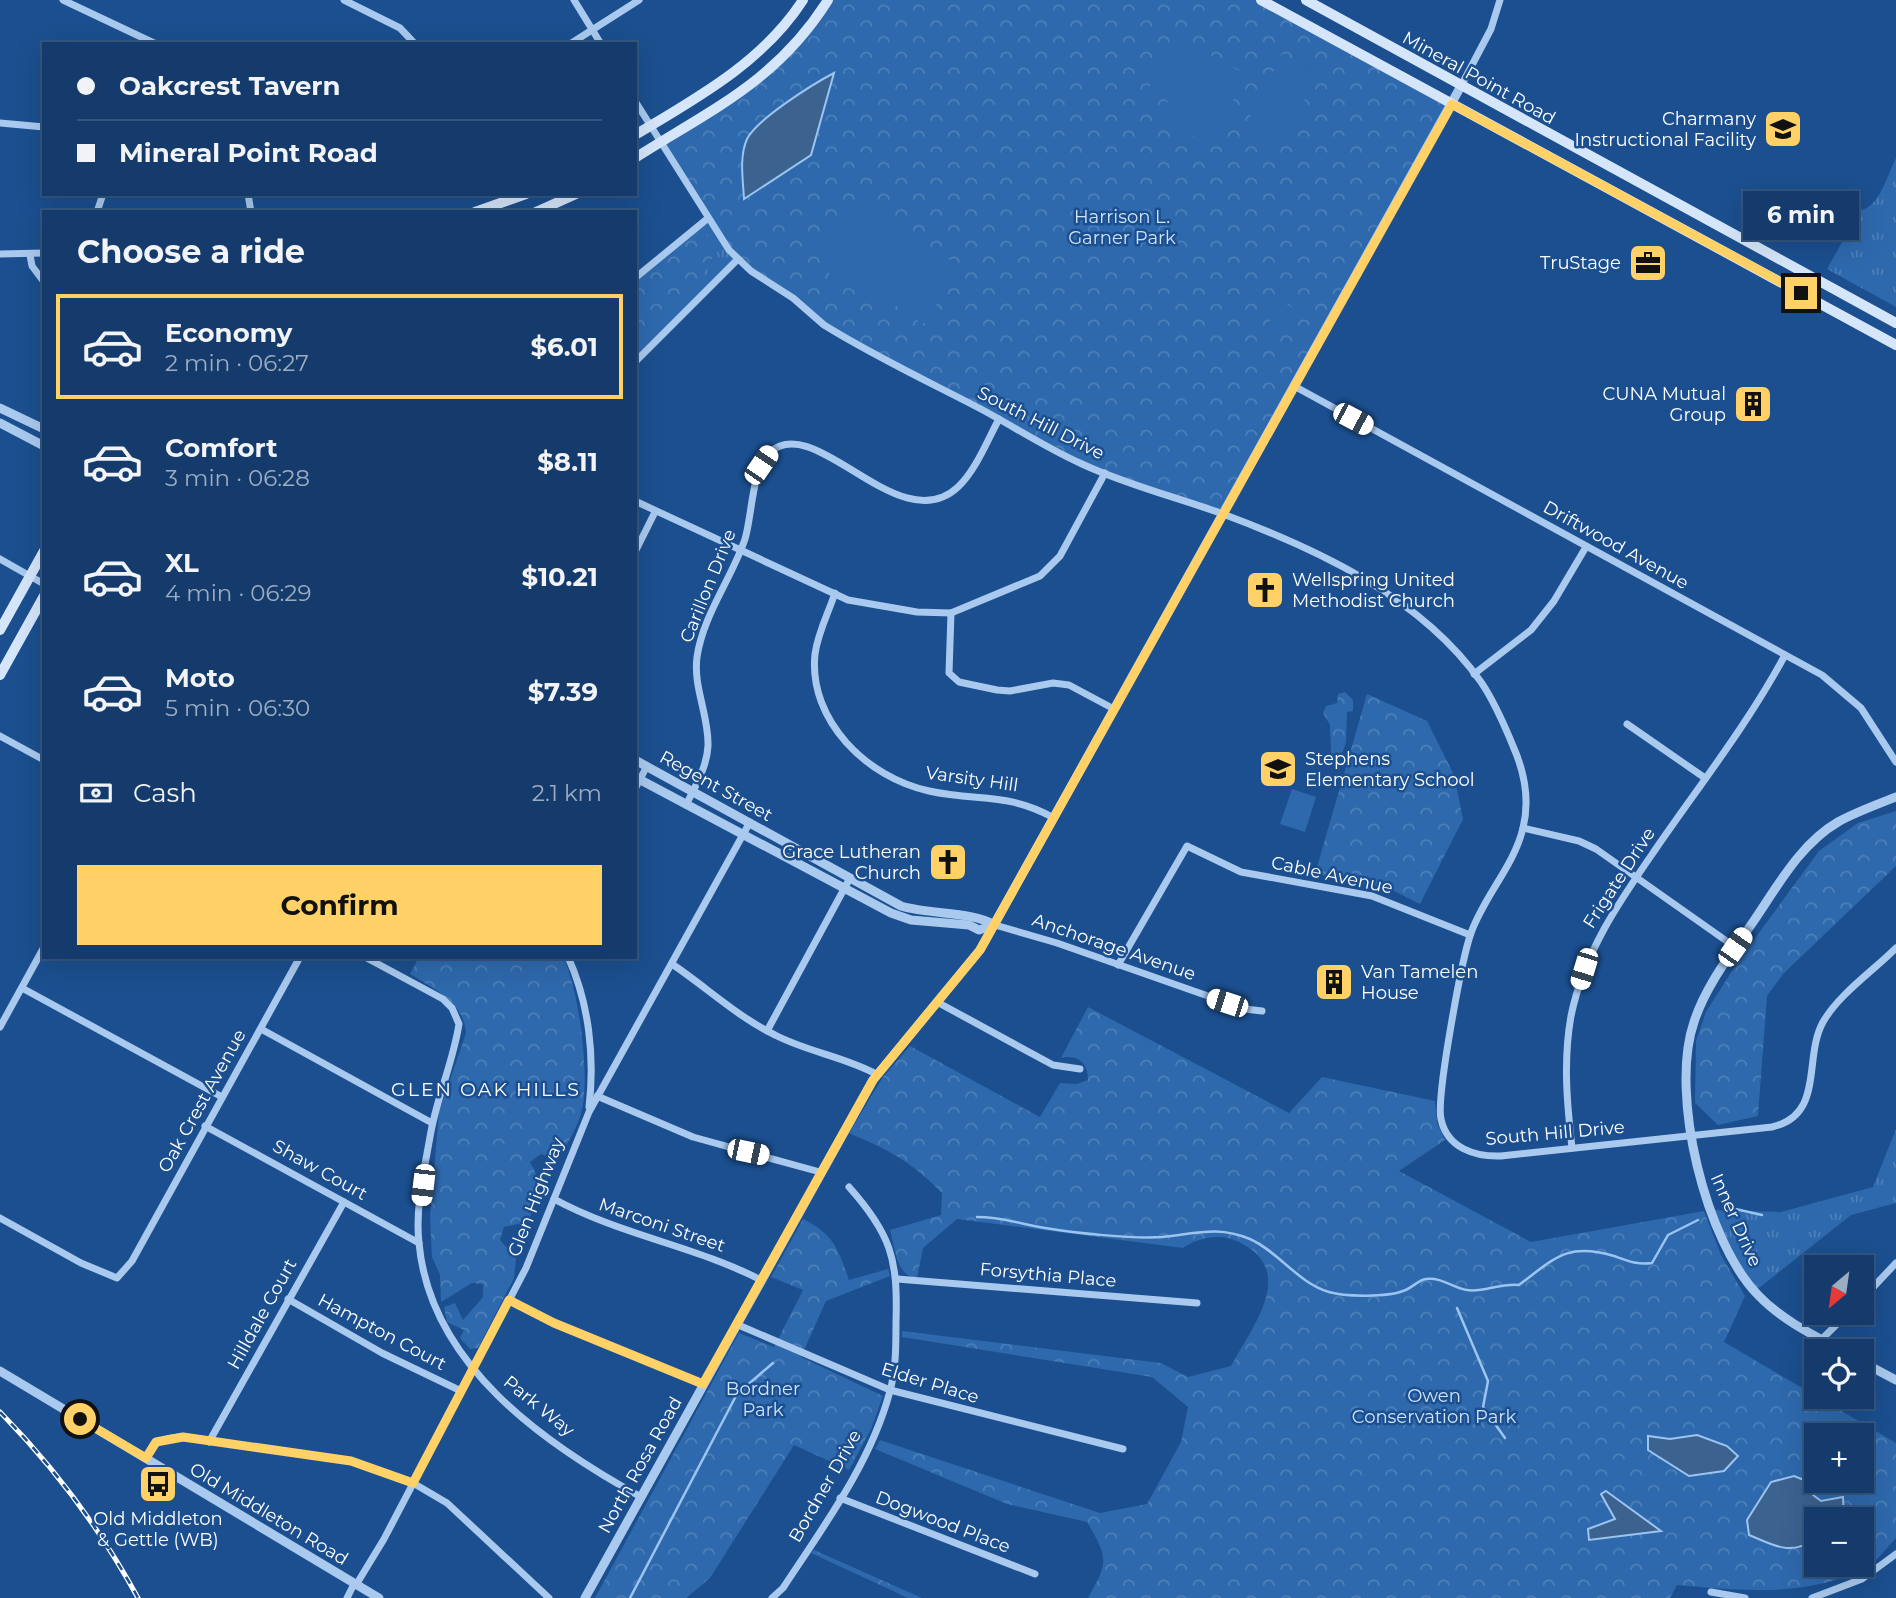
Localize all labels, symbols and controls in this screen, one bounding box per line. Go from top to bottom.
street label: Mineral Point Road [1399,27,1559,129]
text: Oakcrest Tavern [119,70,340,102]
place label: Charmany Instructional Facility [1575,108,1756,151]
school or university icon: Charmany Instructional Facility [1762,108,1804,150]
text: Mineral Point Road [119,137,378,169]
callout: 6 min [1743,191,1859,240]
text: 6 min [1767,201,1835,229]
park label: Harrison L. Garner Park [1068,206,1176,249]
text: Choose a ride [77,232,305,271]
office icon: TruStage [1627,242,1669,284]
place label: TruStage [1540,252,1621,274]
route end [1785,277,1817,309]
icon: car [81,315,144,378]
text: Economy [165,317,292,349]
text: $6.01 [530,331,598,363]
text: 2 min · 06:27 [165,349,309,377]
street label: South Hill Drive [974,381,1108,465]
place label: CUNA Mutual Group [1603,383,1726,426]
building icon: CUNA Mutual Group [1732,383,1774,425]
car [1330,400,1377,438]
icon: car [81,430,144,493]
text: Comfort [165,432,277,464]
car [741,442,782,488]
text: $8.11 [537,446,598,478]
text: 3 min · 06:28 [165,464,310,492]
street label: Driftwood Avenue [1539,496,1693,594]
street label: Carillon Drive [675,526,741,646]
icon: car [81,545,144,608]
text: XL [165,547,199,579]
text: $10.21 [522,561,598,593]
church icon: Wellspring United Methodist Church [1244,569,1286,611]
place label: Wellspring United Methodist Church [1292,569,1455,612]
text: 4 min · 06:29 [165,579,311,607]
icon: car [81,660,144,723]
text: Moto [165,662,235,694]
text: $7.39 [528,676,598,708]
text: 5 min · 06:30 [165,694,310,722]
street label: Regent Street [656,746,776,826]
school or university icon: Stephens Elementary School [1257,748,1299,790]
place label: Stephens Elementary School [1305,748,1475,791]
street label: Varsity Hill [924,762,1020,796]
icon: cash [77,774,115,812]
text: Cash [133,777,197,809]
text: 2.1 km [532,779,602,807]
street label: Frigate Drive [1578,823,1660,933]
place label: Grace Lutheran Church [782,841,921,884]
church icon: Grace Lutheran Church [927,841,969,883]
street label: Cable Avenue [1269,851,1395,899]
button: Confirm [77,865,602,945]
street label: Anchorage Avenue [1029,909,1199,985]
car [1715,924,1756,970]
car [1568,946,1601,992]
building icon: Van Tamelen House [1313,961,1355,1003]
place label: Van Tamelen House [1361,961,1478,1004]
car [1204,987,1251,1019]
street label: Oak Crest Avenue [153,1025,251,1177]
district label: GLEN OAK HILLS [391,1078,581,1101]
street label: South Hill Drive [1484,1116,1626,1150]
street label: Glen Highway [503,1134,569,1260]
street label: Shaw Court [269,1135,371,1205]
car [726,1137,771,1167]
car [411,1163,436,1207]
street label: Inner Drive [1706,1170,1766,1270]
street label: Marconi Street [596,1193,728,1257]
street label: Hilldale Court [223,1255,301,1373]
north arrow [1804,1255,1874,1325]
map controls [1804,1255,1874,1577]
street label: Forsythia Place [979,1258,1117,1292]
street label: Hampton Court [314,1289,450,1375]
button: locate [1804,1339,1874,1409]
street label: Elder Place [878,1358,982,1408]
street label: Park Way [499,1371,579,1441]
park label: Bordner Park [726,1378,800,1421]
park label: Owen Conservation Park [1352,1385,1516,1428]
street label: North Rosa Road [593,1393,687,1537]
route start [64,1403,96,1435]
button: + [1804,1423,1874,1493]
street label: Bordner Drive [784,1426,866,1546]
street label: Old Middleton Road [186,1458,352,1570]
bus stop icon: Old Middleton & Gettle (WB) [137,1463,179,1505]
street label: Dogwood Place [872,1486,1014,1558]
button: − [1804,1507,1874,1577]
place label: Old Middleton & Gettle (WB) [93,1508,223,1551]

